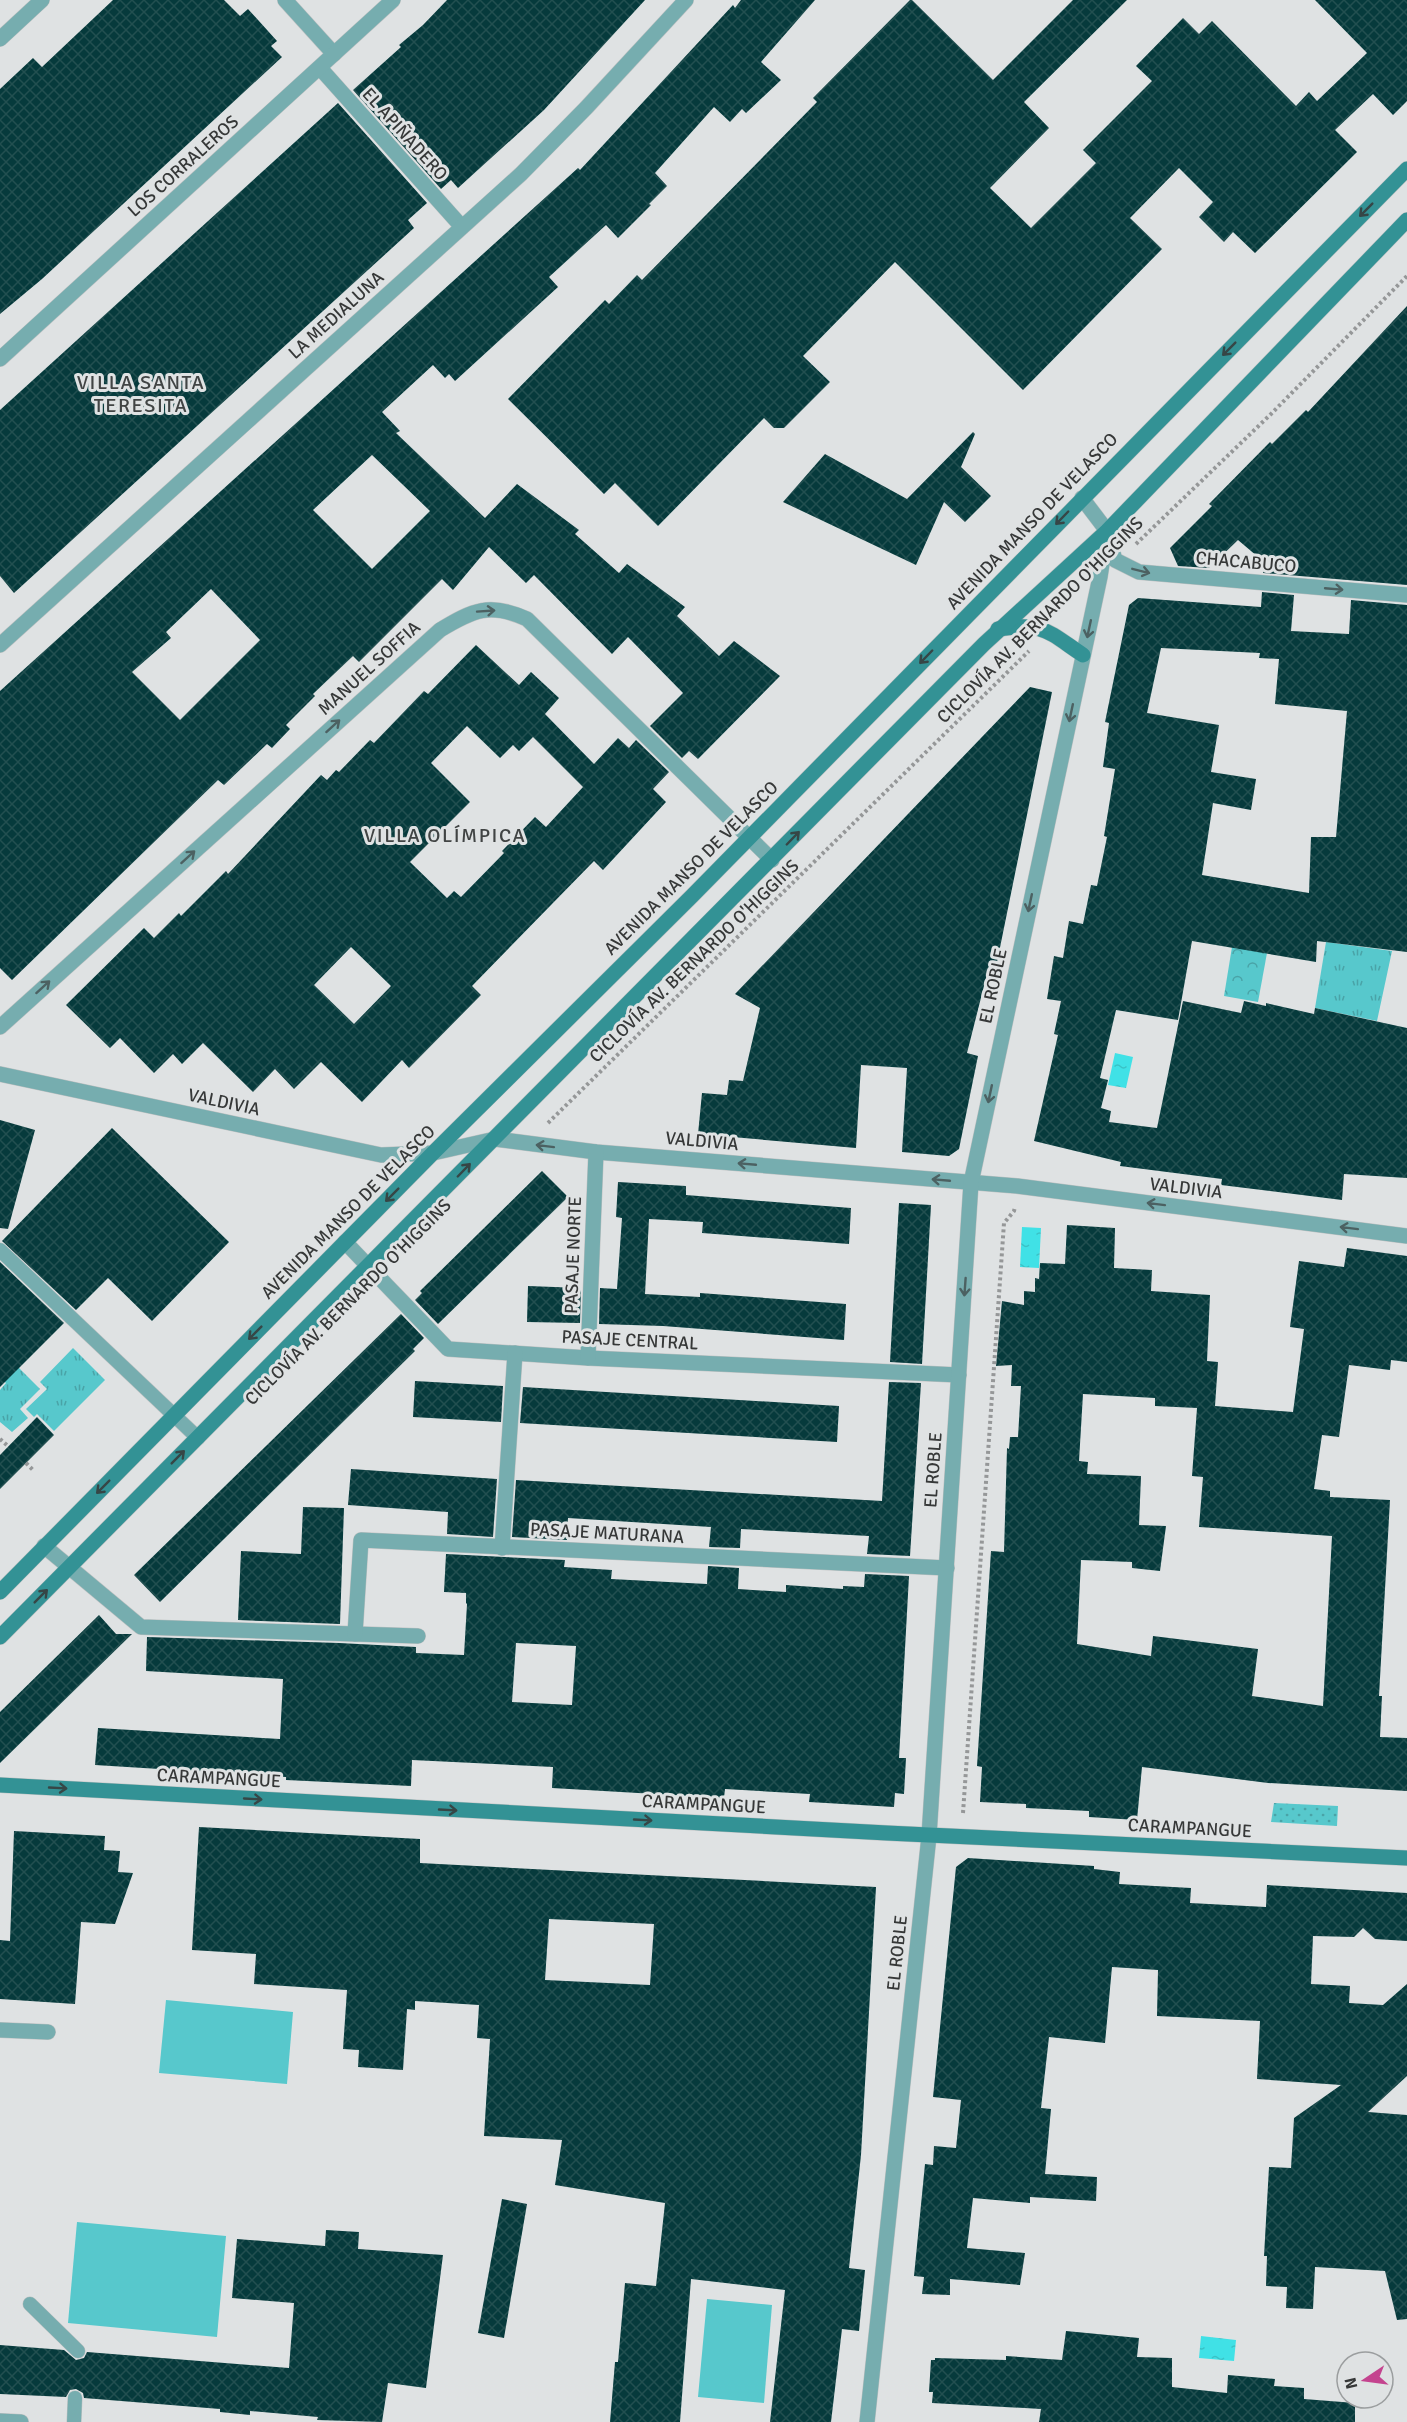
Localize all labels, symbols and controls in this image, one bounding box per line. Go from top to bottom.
street label: EL APIÑADERO [358,83,452,185]
street label: LOS CORRALEROS [123,110,243,222]
one-way arrow [1358,203,1373,218]
street label: LA MEDIALUNA [284,266,388,364]
one-way arrow [1221,342,1236,357]
district label: VILLA SANTA TERESITA [77,370,205,418]
street label: AVENIDA MANSO DE VELASCO [942,428,1122,614]
one-way arrow [1055,510,1070,525]
street label: CICLOVÍA AV. BERNARDO O'HIGGINS [932,512,1148,728]
street label: CHACABUCO [1195,547,1297,577]
one-way arrow [1131,565,1150,577]
one-way arrow [1324,584,1344,595]
one-way arrow [476,605,496,616]
street label: MANUEL SOFFIA [313,616,425,720]
one-way arrow [1083,619,1094,639]
one-way arrow [919,650,933,665]
one-way arrow [1065,702,1076,722]
one-way arrow [325,719,340,733]
street label: AVENIDA MANSO DE VELASCO [599,776,783,960]
district label: VILLA OLÍMPICA [364,823,526,848]
one-way arrow [786,830,801,845]
one-way arrow [181,850,196,864]
street label: CICLOVÍA AV. BERNARDO O'HIGGINS [585,855,803,1067]
one-way arrow [1024,894,1036,913]
street label: EL ROBLE [974,947,1012,1025]
one-way arrow [36,980,51,994]
street label: VALDIVIA [186,1084,262,1120]
one-way arrow [984,1084,995,1103]
street label: AVENIDA MANSO DE VELASCO [256,1120,440,1304]
street label: VALDIVIA [665,1127,739,1155]
one-way arrow [536,1140,556,1151]
one-way arrow [737,1159,757,1170]
one-way arrow [457,1163,471,1178]
street label: VALDIVIA [1148,1173,1224,1203]
one-way arrow [931,1175,951,1186]
one-way arrow [384,1187,399,1202]
street label: CICLOVÍA AV. BERNARDO O'HIGGINS [240,1194,456,1410]
street label: PASAJE NORTE [560,1196,586,1314]
one-way arrow [1146,1198,1166,1209]
one-way arrow [1340,1223,1359,1234]
one-way arrow [959,1276,970,1296]
street label: PASAJE CENTRAL [561,1325,699,1355]
one-way arrow [247,1326,262,1341]
street label: EL ROBLE [919,1431,947,1509]
one-way arrow [171,1450,186,1465]
one-way arrow [96,1479,110,1494]
street label: PASAJE MATURANA [529,1518,685,1548]
one-way arrow [34,1588,49,1603]
street label: CARAMPANGUE [156,1764,282,1792]
one-way arrow [48,1783,68,1794]
street label: CARAMPANGUE [641,1790,767,1818]
one-way arrow [243,1794,263,1805]
one-way arrow [437,1804,457,1815]
street label: CARAMPANGUE [1127,1814,1253,1842]
one-way arrow [632,1815,652,1826]
street label: EL ROBLE [882,1914,912,1992]
north arrow [1335,2350,1395,2410]
text: N [1340,2375,1362,2391]

